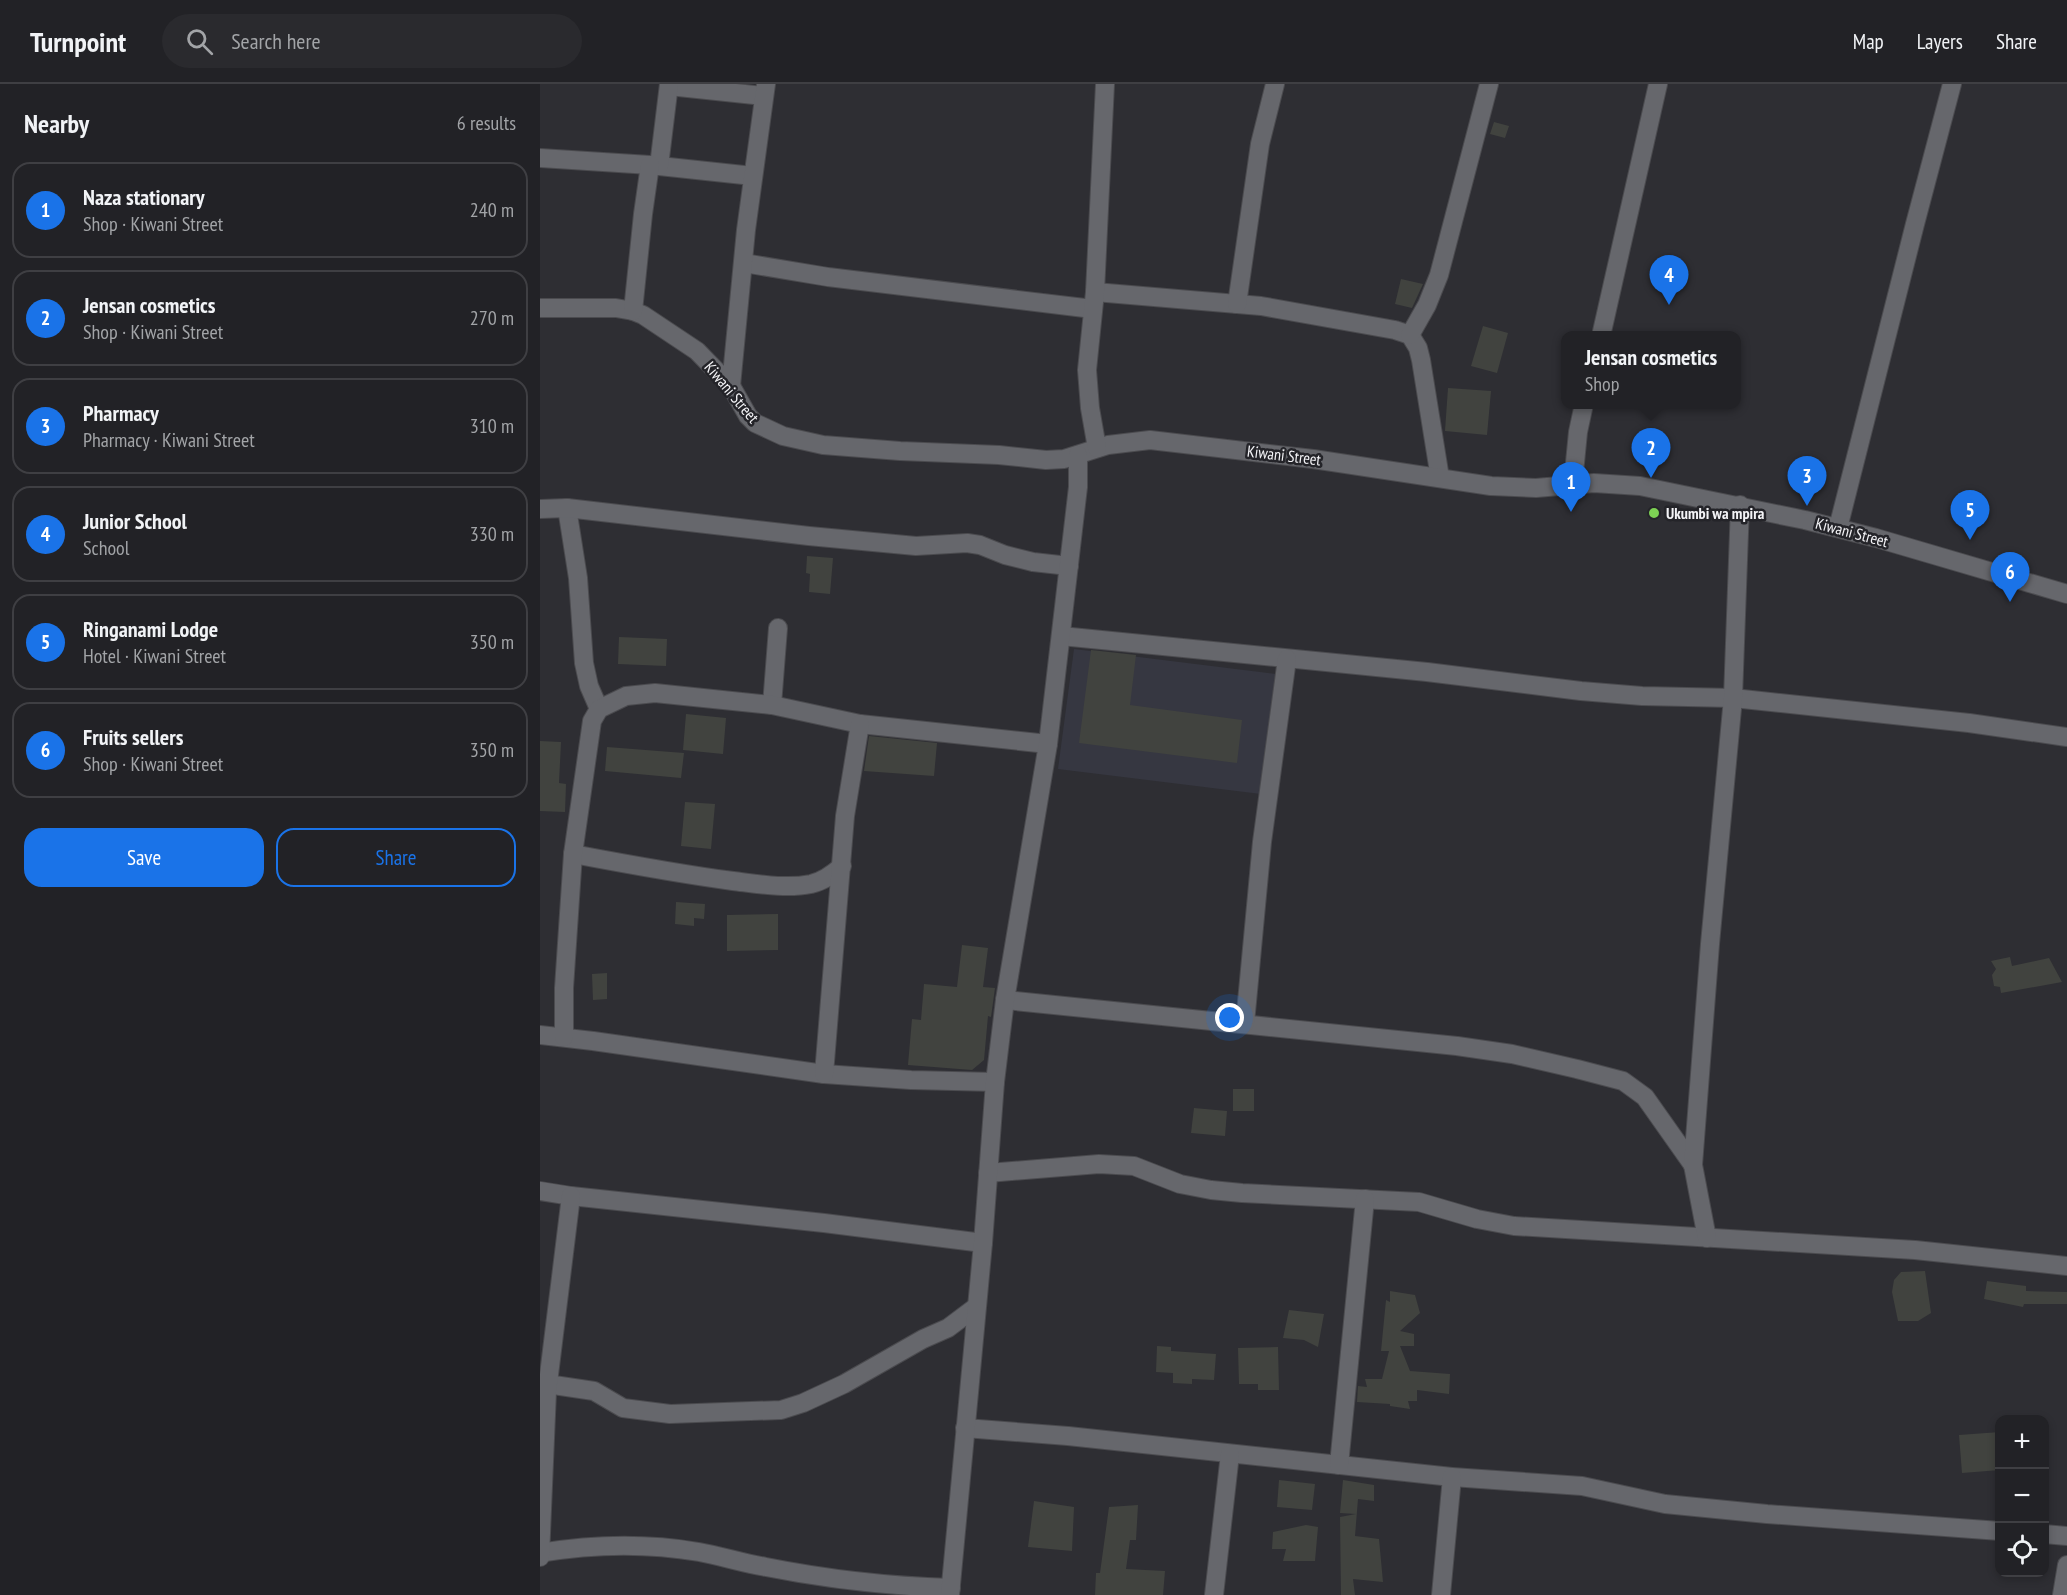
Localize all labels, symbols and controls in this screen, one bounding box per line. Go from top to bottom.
search box [162,14,582,68]
text: Turnpoint [30,23,126,60]
icon: search [183,25,216,58]
text: Search here [231,27,321,55]
text: Map [1853,28,1884,55]
text: Layers [1917,28,1963,55]
text: Share [1996,28,2037,55]
text: Nearby [24,107,89,140]
text: 6 results [457,110,516,136]
text: Naza stationary [83,183,205,211]
text: 1 [41,197,50,223]
text: 240 m [470,197,514,223]
text: Shop · Kiwani Street [83,211,223,237]
pin: 4 [1650,256,1688,305]
text: Jensan cosmetics [83,291,216,319]
text: 2 [41,305,50,331]
text: 270 m [470,305,514,331]
text: Shop · Kiwani Street [83,319,223,345]
popup [1561,331,1741,409]
text: Jensan cosmetics [1585,343,1717,371]
street label: Kiwani Street [700,357,764,427]
text: Shop [1585,371,1619,397]
text: Pharmacy [83,399,159,427]
text: 3 [41,413,50,439]
text: 310 m [470,413,514,439]
text: Pharmacy · Kiwani Street [83,427,255,453]
pin: 2 [1632,428,1670,478]
street label: Kiwani Street [1246,441,1323,470]
pin: 3 [1788,456,1826,506]
pin: 1 [1552,462,1590,512]
pin: 5 [1950,490,1990,540]
place label: Ukumbi wa mpira [1666,503,1765,523]
marker: Ukumbi wa mpira [1647,506,1661,520]
text: Junior School [83,507,187,535]
street label: Kiwani Street [1814,513,1891,551]
text: 4 [41,521,50,547]
text: 330 m [470,521,514,547]
text: School [83,535,129,561]
pin: 6 [1990,552,2030,602]
text: Ringanami Lodge [83,615,218,643]
text: 5 [41,629,50,655]
text: 350 m [470,629,514,655]
text: Hotel · Kiwani Street [83,643,226,669]
text: Fruits sellers [83,723,183,751]
text: 6 [41,737,50,763]
text: 350 m [470,737,514,763]
text: Shop · Kiwani Street [83,751,223,777]
button: Save [24,828,264,887]
button: Share [276,828,516,887]
your location [1215,1003,1244,1032]
map controls [1995,1415,2049,1577]
button: + [1995,1415,2049,1469]
button: − [1995,1469,2049,1523]
button: locate [1995,1523,2049,1577]

